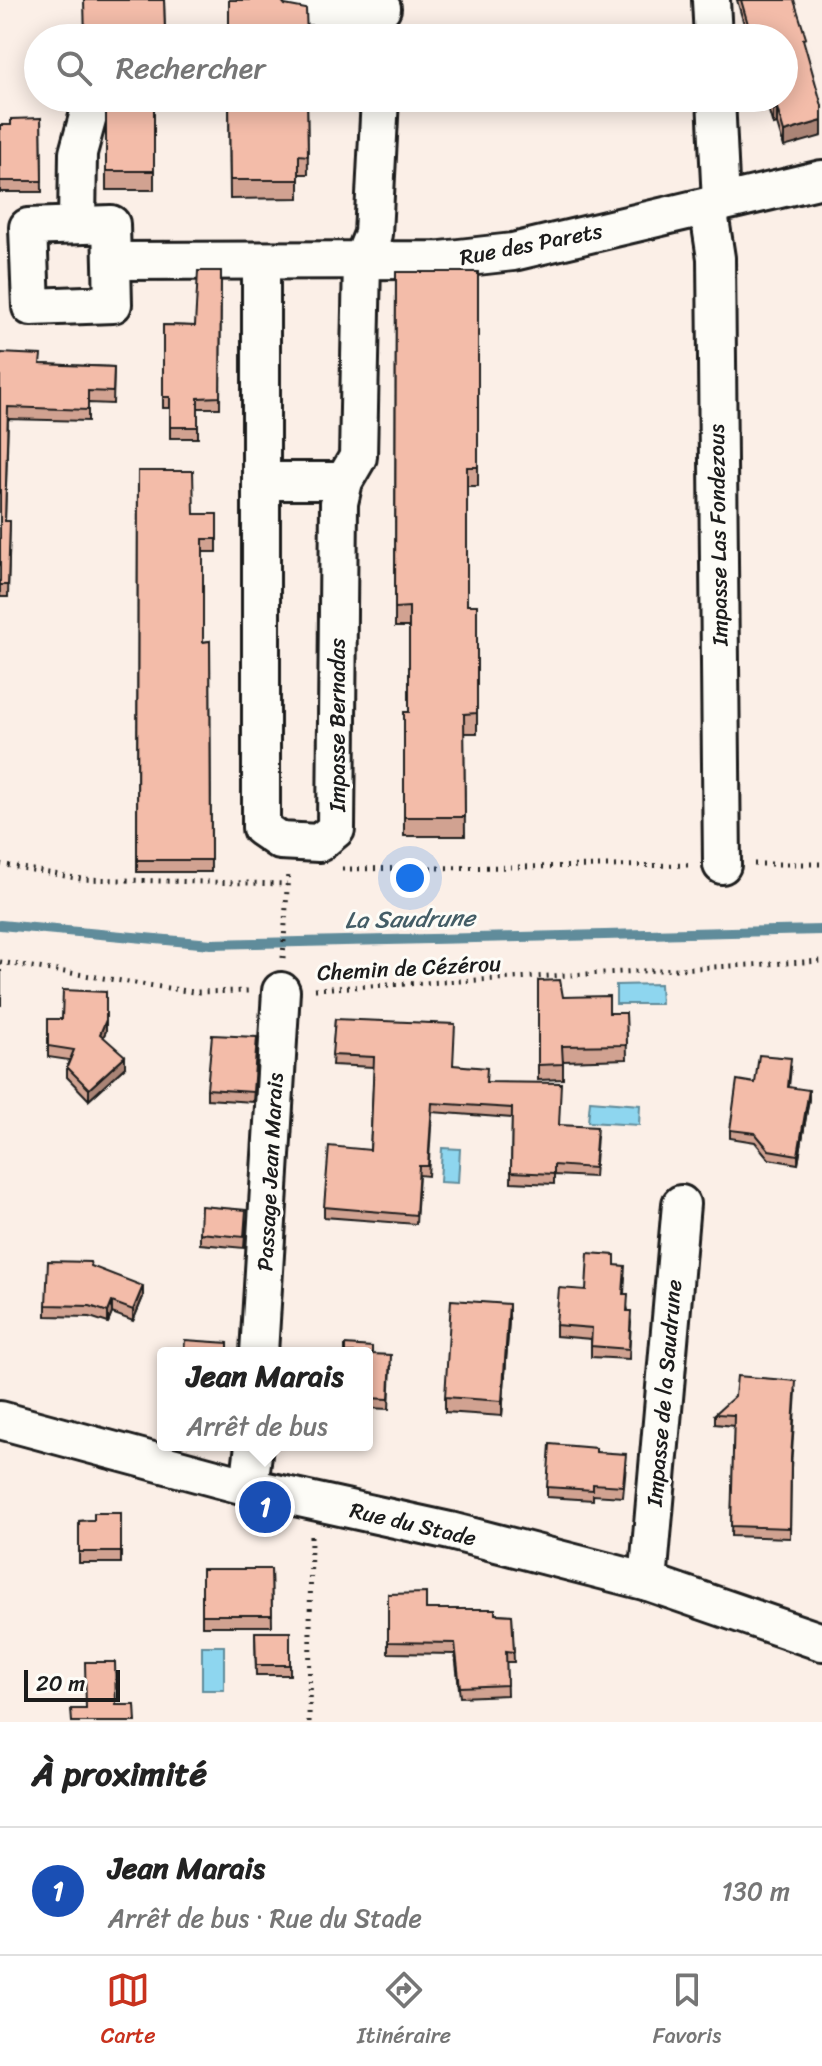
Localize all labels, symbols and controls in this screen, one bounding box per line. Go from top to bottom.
search box [24,24,798,112]
text: Rechercher [116,41,266,95]
icon: search [52,46,96,90]
street label: Rue des Parets [456,211,607,277]
street label: Impasse Las Fondezous [697,424,739,647]
street label: Impasse Bernadas [318,637,357,813]
your location [390,858,430,898]
water label: La Saudrune [345,897,478,941]
street label: Chemin de Cézérou [316,944,502,992]
street label: Passage Jean Marais [245,1072,295,1272]
street label: Impasse de la Saudrune [635,1278,693,1509]
popup [157,1347,373,1451]
text: Jean Marais [186,1349,344,1403]
text: Arrêt de bus [186,1403,328,1449]
pin: 1 [239,1477,291,1537]
street label: Rue du Stade [346,1491,480,1557]
text: 20 m [36,1664,85,1703]
scale bar [24,1666,120,1702]
text: À proximité [32,1744,207,1804]
text: Jean Marais [108,1841,265,1895]
text: 1 [52,1868,64,1914]
text: 130 m [721,1868,790,1914]
text: Arrêt de bus · Rue du Stade [108,1895,422,1941]
tab: Carte [101,1968,156,2055]
tab: Itinéraire [357,1968,451,2055]
tab: Favoris [653,1968,721,2055]

